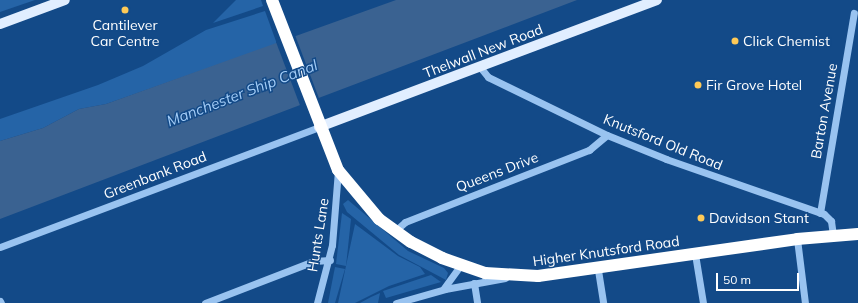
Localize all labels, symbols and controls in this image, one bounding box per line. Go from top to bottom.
marker: Cantilever Car Centre [120,5,130,15]
place label: Cantilever Car Centre [91,17,159,50]
street label: Thelwall New Road [421,20,545,82]
place label: Click Chemist [743,33,830,49]
marker: Click Chemist [730,36,740,46]
water label: Manchester Ship Canal [164,56,320,130]
street label: Barton Avenue [807,62,841,160]
place label: Fir Grove Hotel [706,77,802,93]
marker: Fir Grove Hotel [693,80,703,90]
street label: Knutsford Old Road [601,110,725,174]
street label: Greenbank Road [101,148,209,202]
street label: Queens Drive [454,149,540,195]
street label: Hunts Lane [304,197,332,273]
place label: Davidson Stant [709,210,809,226]
marker: Davidson Stant [696,213,706,223]
street label: Higher Knutsford Road [532,232,680,270]
scale bar [718,265,801,291]
text: 50 m [723,272,751,287]

